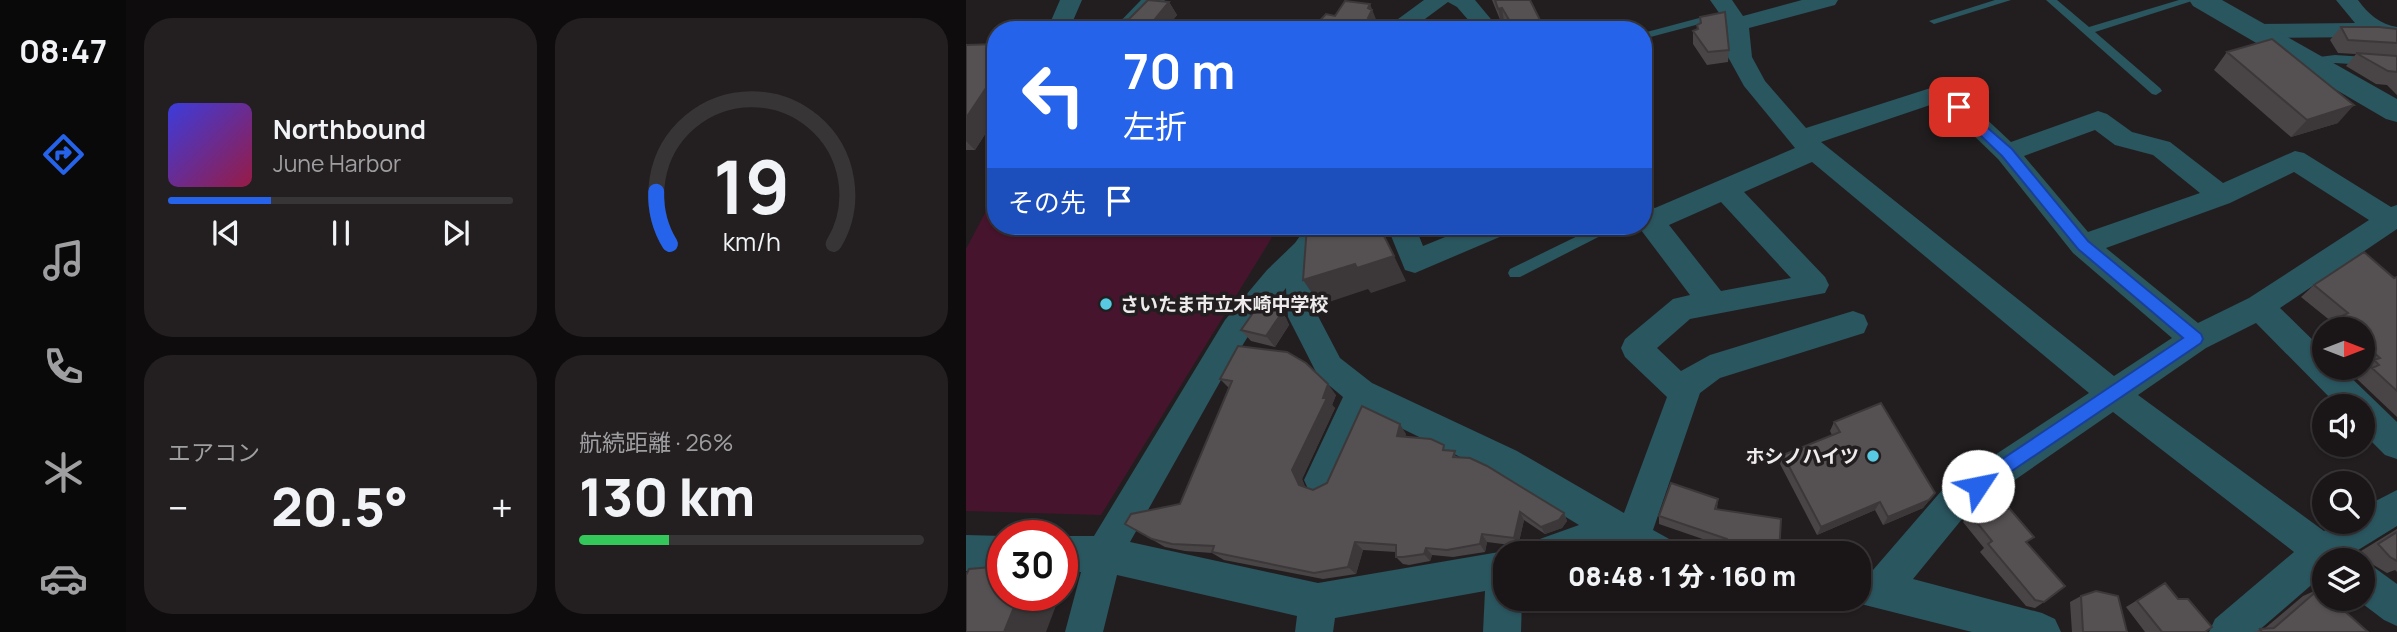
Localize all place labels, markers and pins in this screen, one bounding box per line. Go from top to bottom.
pin [1929,77,1989,137]
place label: さいたま市立木崎中学校 [1120,291,1328,317]
marker: さいたま市立木崎中学校 [1098,296,1114,312]
place label: ホシノハイツ [1745,443,1859,469]
marker: ホシノハイツ [1865,448,1881,464]

